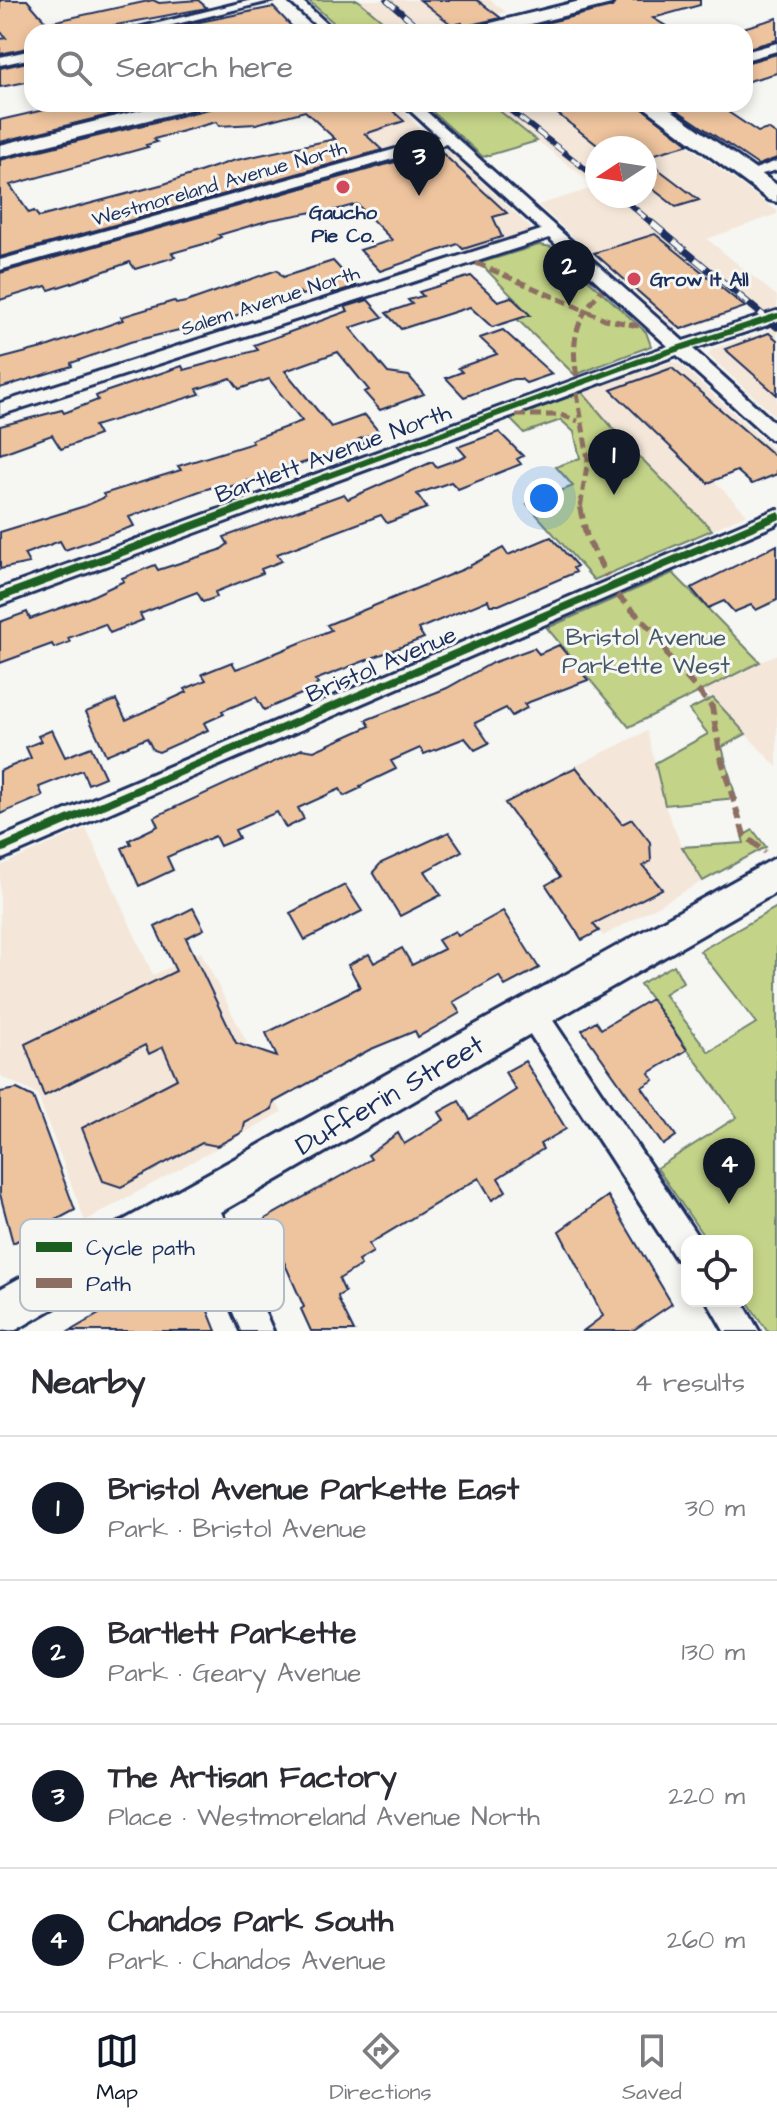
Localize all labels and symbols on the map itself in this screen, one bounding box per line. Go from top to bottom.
pin: 3 [393,130,445,196]
street label: Westmoreland Avenue North [89,134,350,234]
north arrow [585,136,657,208]
marker: Gaucho Pie Co. [334,178,352,196]
place label: Gaucho Pie Co. [309,199,378,250]
pin: 2 [543,240,595,306]
street label: Salem Avenue North [177,259,363,343]
place label: Grow It All [650,266,749,294]
marker: Grow It All [625,270,643,288]
street label: Bartlett Avenue North [211,395,456,512]
pin: 1 [588,429,640,495]
your location [524,478,564,518]
street label: Bristol Avenue [301,618,462,712]
park label: Bristol Avenue Parkette West [562,621,730,683]
street label: Dufferin Street [288,1025,492,1165]
pin: 4 [703,1138,755,1204]
legend [20,1219,284,1311]
text: Cycle path [86,1233,195,1265]
text: Path [86,1269,131,1300]

